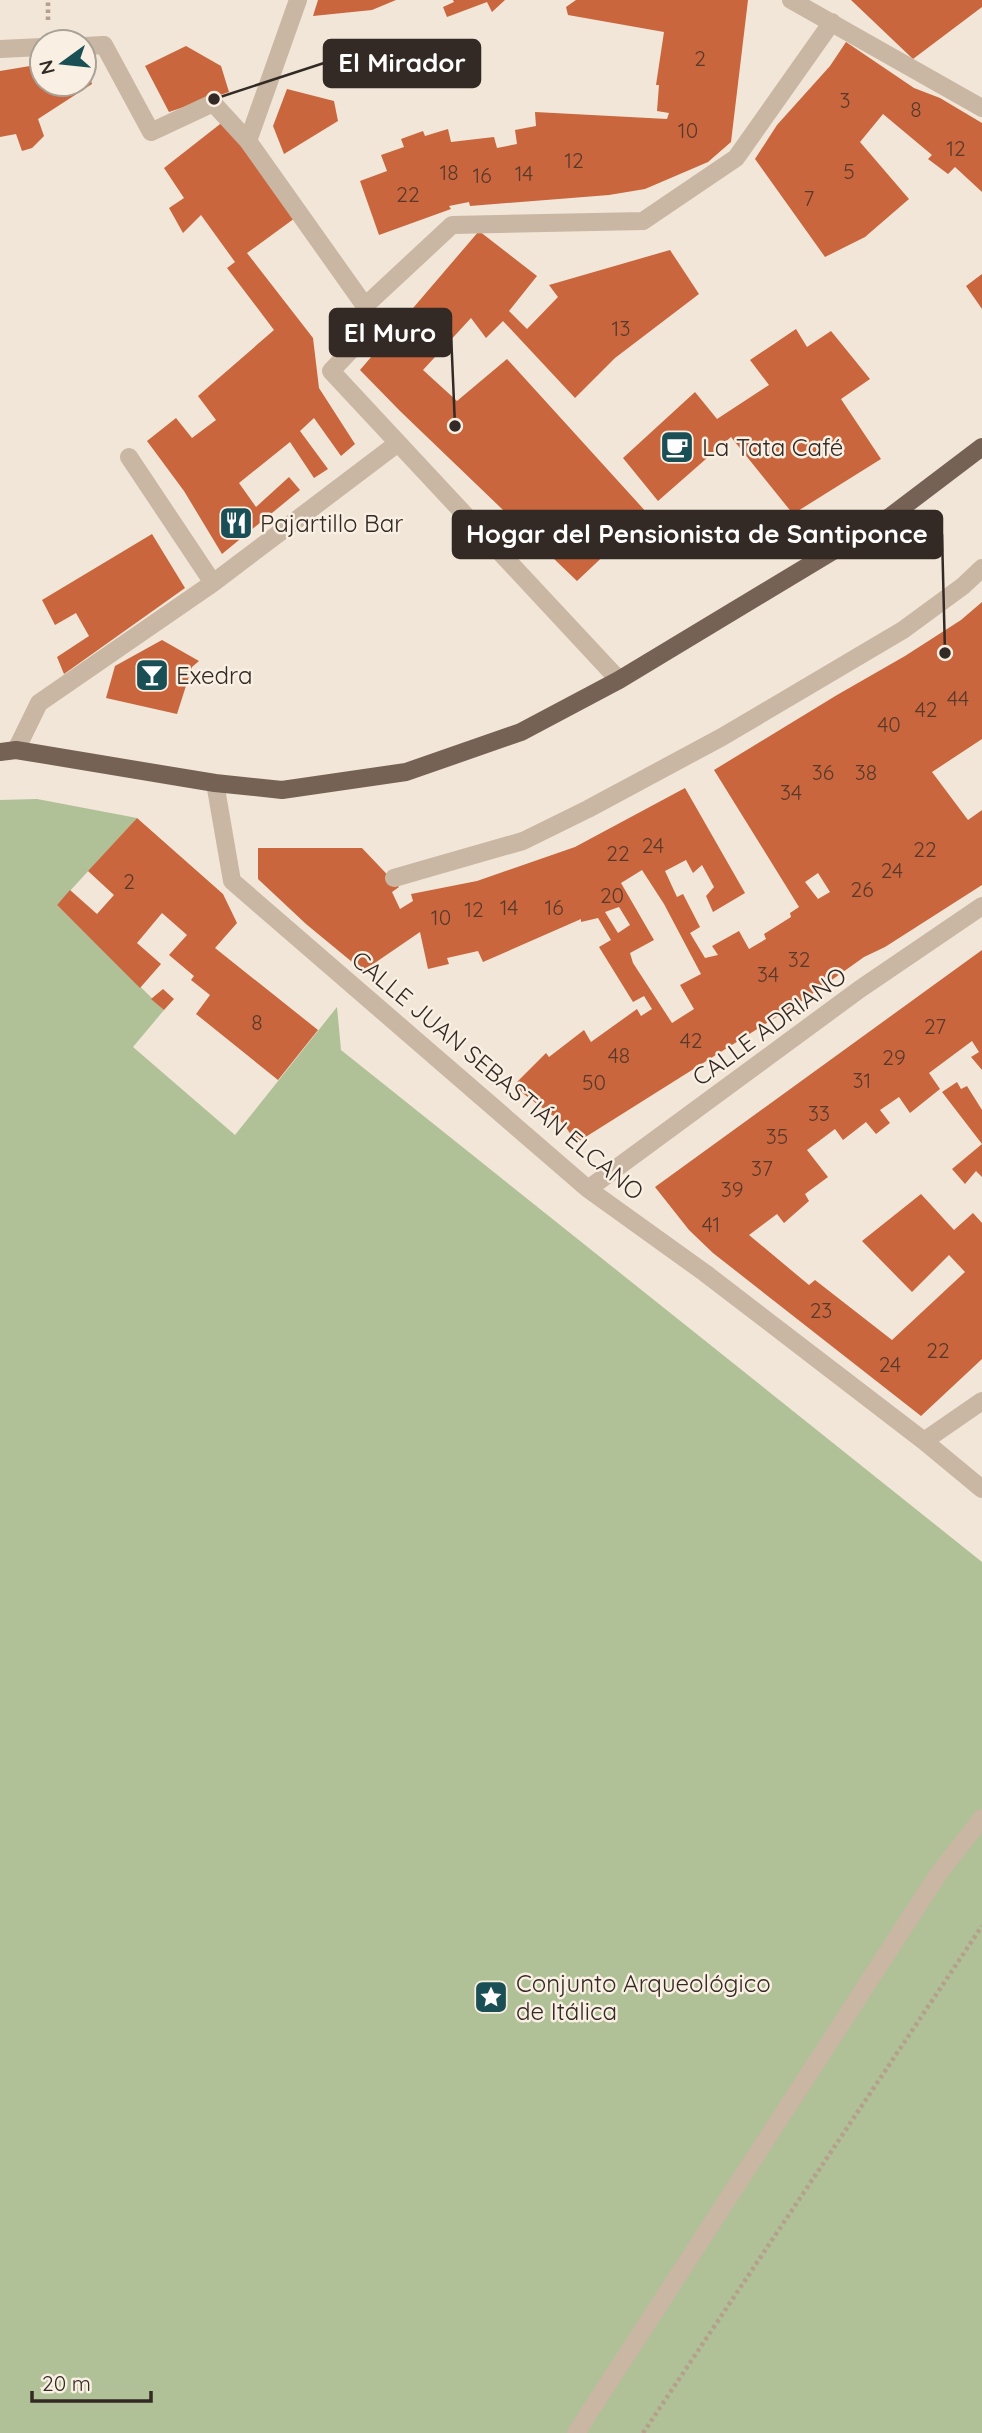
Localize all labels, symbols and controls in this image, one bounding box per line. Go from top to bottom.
north arrow [28,28,98,98]
callout: El Mirador [324,40,480,87]
house number: 2 [694,45,706,71]
text: El Mirador [338,46,466,79]
text: N [33,58,60,77]
house number: 3 [839,87,851,113]
house number: 8 [910,96,922,122]
house number: 10 [678,117,698,143]
house number: 12 [946,135,966,161]
house number: 12 [564,147,584,173]
house number: 5 [843,158,855,184]
house number: 18 [439,159,459,185]
house number: 14 [515,160,533,186]
house number: 16 [472,162,492,188]
house number: 22 [396,181,420,207]
house number: 7 [804,185,815,211]
callout: El Muro [330,309,451,356]
house number: 13 [612,315,630,341]
text: El Muro [344,316,436,349]
cafe icon: La Tata Café [658,428,696,466]
place label: La Tata Café [702,432,843,462]
restaurant icon: Pajartillo Bar [217,504,255,542]
place label: Pajartillo Bar [260,508,404,538]
callout: Hogar del Pensionista de Santiponce [453,511,942,558]
text: Hogar del Pensionista de Santiponce [466,517,928,550]
bar icon: Exedra [133,656,171,694]
place label: Exedra [176,660,253,690]
house number: 44 [947,685,969,711]
house number: 42 [915,696,937,722]
house number: 40 [877,711,901,737]
house number: 36 [812,759,834,785]
house number: 38 [855,759,877,785]
house number: 34 [780,779,802,805]
house number: 24 [642,832,664,858]
house number: 22 [913,836,937,862]
house number: 22 [606,840,630,866]
house number: 24 [881,857,903,883]
house number: 2 [123,868,135,894]
house number: 26 [851,876,873,902]
house number: 20 [600,882,624,908]
house number: 14 [500,894,518,920]
house number: 16 [544,894,564,920]
house number: 12 [464,896,484,922]
house number: 10 [431,904,451,930]
street label: CALLE JUAN SEBASTIÁN ELCANO [346,944,650,1206]
house number: 32 [788,946,810,972]
street label: CALLE ADRIANO [686,960,852,1092]
house number: 34 [757,961,779,987]
house number: 8 [251,1009,263,1035]
house number: 27 [924,1013,946,1039]
house number: 42 [680,1027,702,1053]
house number: 48 [608,1042,630,1068]
house number: 29 [882,1044,906,1070]
house number: 31 [853,1067,871,1093]
house number: 50 [582,1069,606,1095]
house number: 33 [808,1100,830,1126]
house number: 35 [766,1123,788,1149]
house number: 37 [751,1155,773,1181]
house number: 39 [721,1176,743,1202]
house number: 41 [702,1211,720,1237]
house number: 23 [810,1297,832,1323]
house number: 22 [926,1337,950,1363]
house number: 24 [879,1351,901,1377]
place label: Conjunto Arqueológico de Itálica [516,1968,771,2026]
place icon: Conjunto Arqueológico de Itálica [472,1978,510,2016]
scale bar [32,2360,150,2404]
text: 20 m [42,2370,91,2396]

